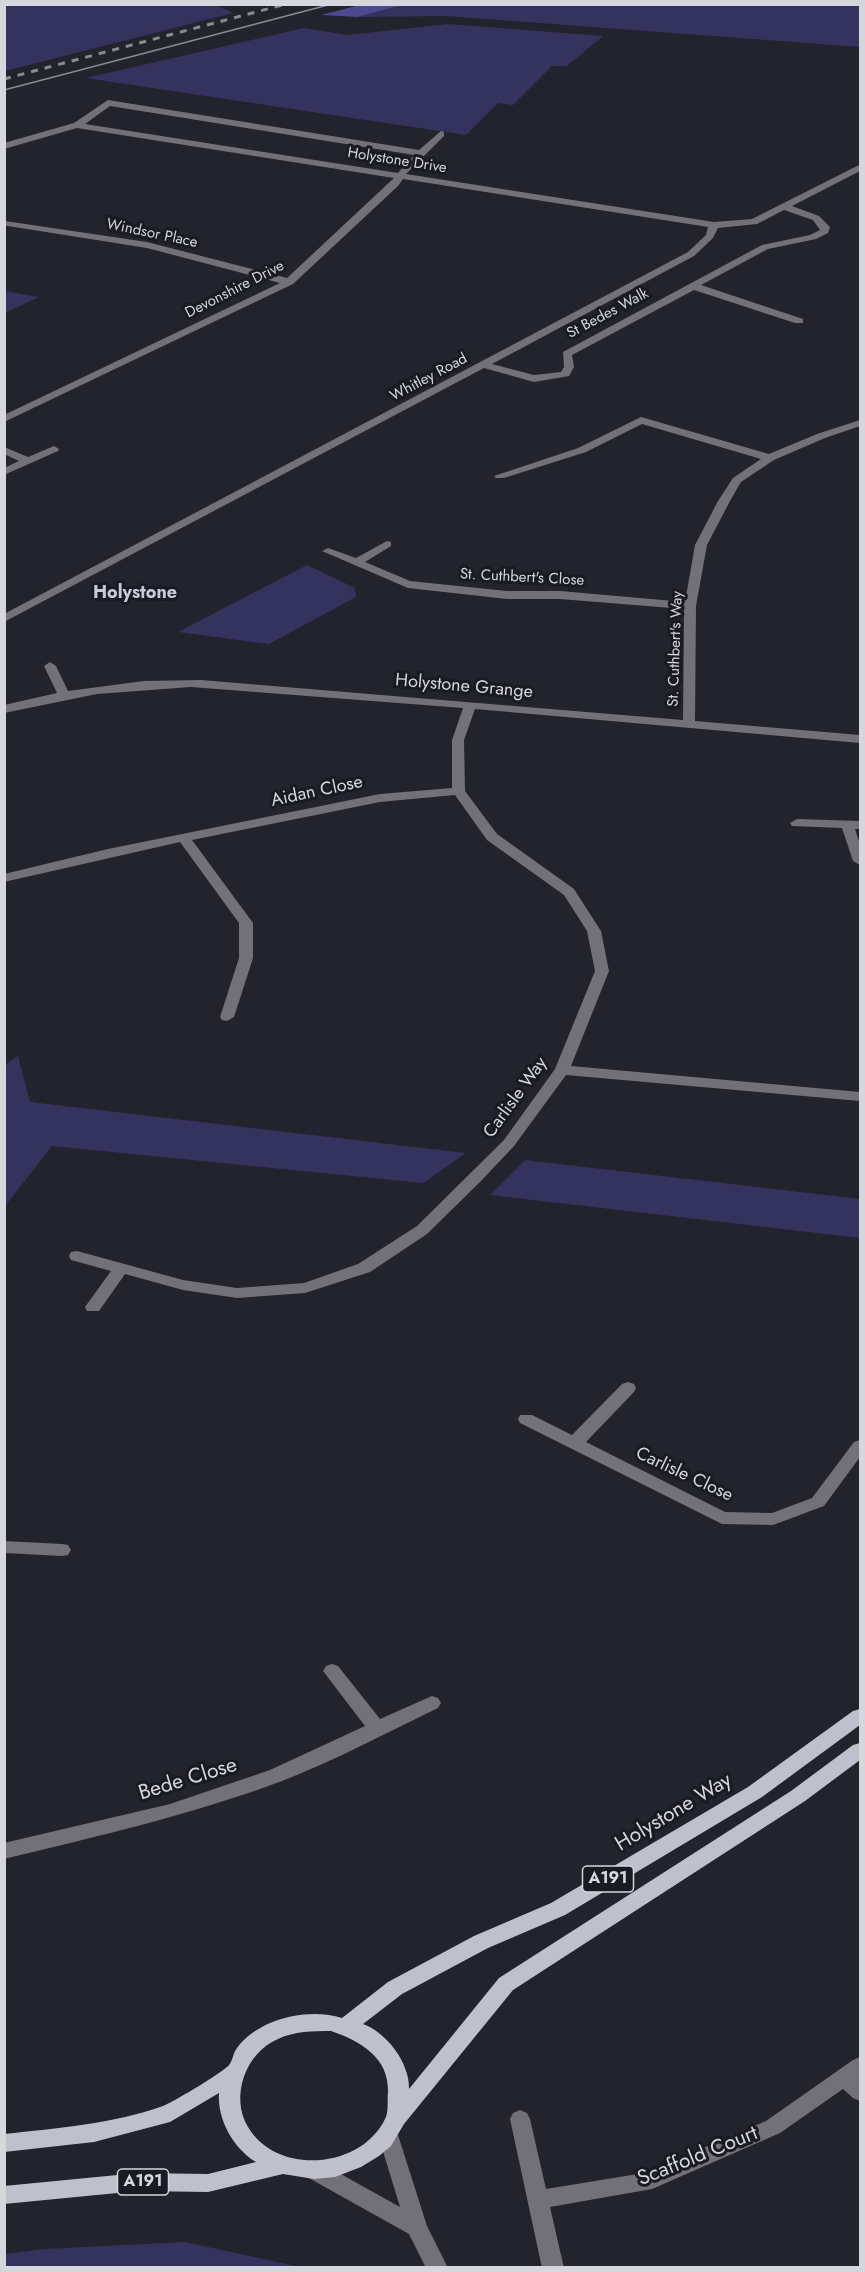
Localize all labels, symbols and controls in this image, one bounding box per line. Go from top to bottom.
street label: Holystone Drive [346,144,448,178]
street label: Windsor Place [105,216,199,252]
street label: Devonshire Drive [183,257,287,323]
street label: St Bedes Walk [564,285,652,343]
street label: Whitley Road [387,350,471,406]
street label: St. Cuthbert's Close [459,566,585,590]
district label: Holystone [93,583,177,605]
street label: St. Cuthbert's Way [665,591,687,707]
street label: Holystone Grange [394,670,534,704]
street label: Aidan Close [269,772,365,812]
street label: Carlisle Way [479,1053,553,1143]
street label: Carlisle Close [632,1443,736,1507]
street label: Bede Close [136,1753,240,1807]
street label: Holystone Way [611,1768,737,1858]
road number: A191 [582,1866,634,1892]
street label: Scaffold Court [634,2121,762,2193]
road number: A191 [118,2169,168,2195]

